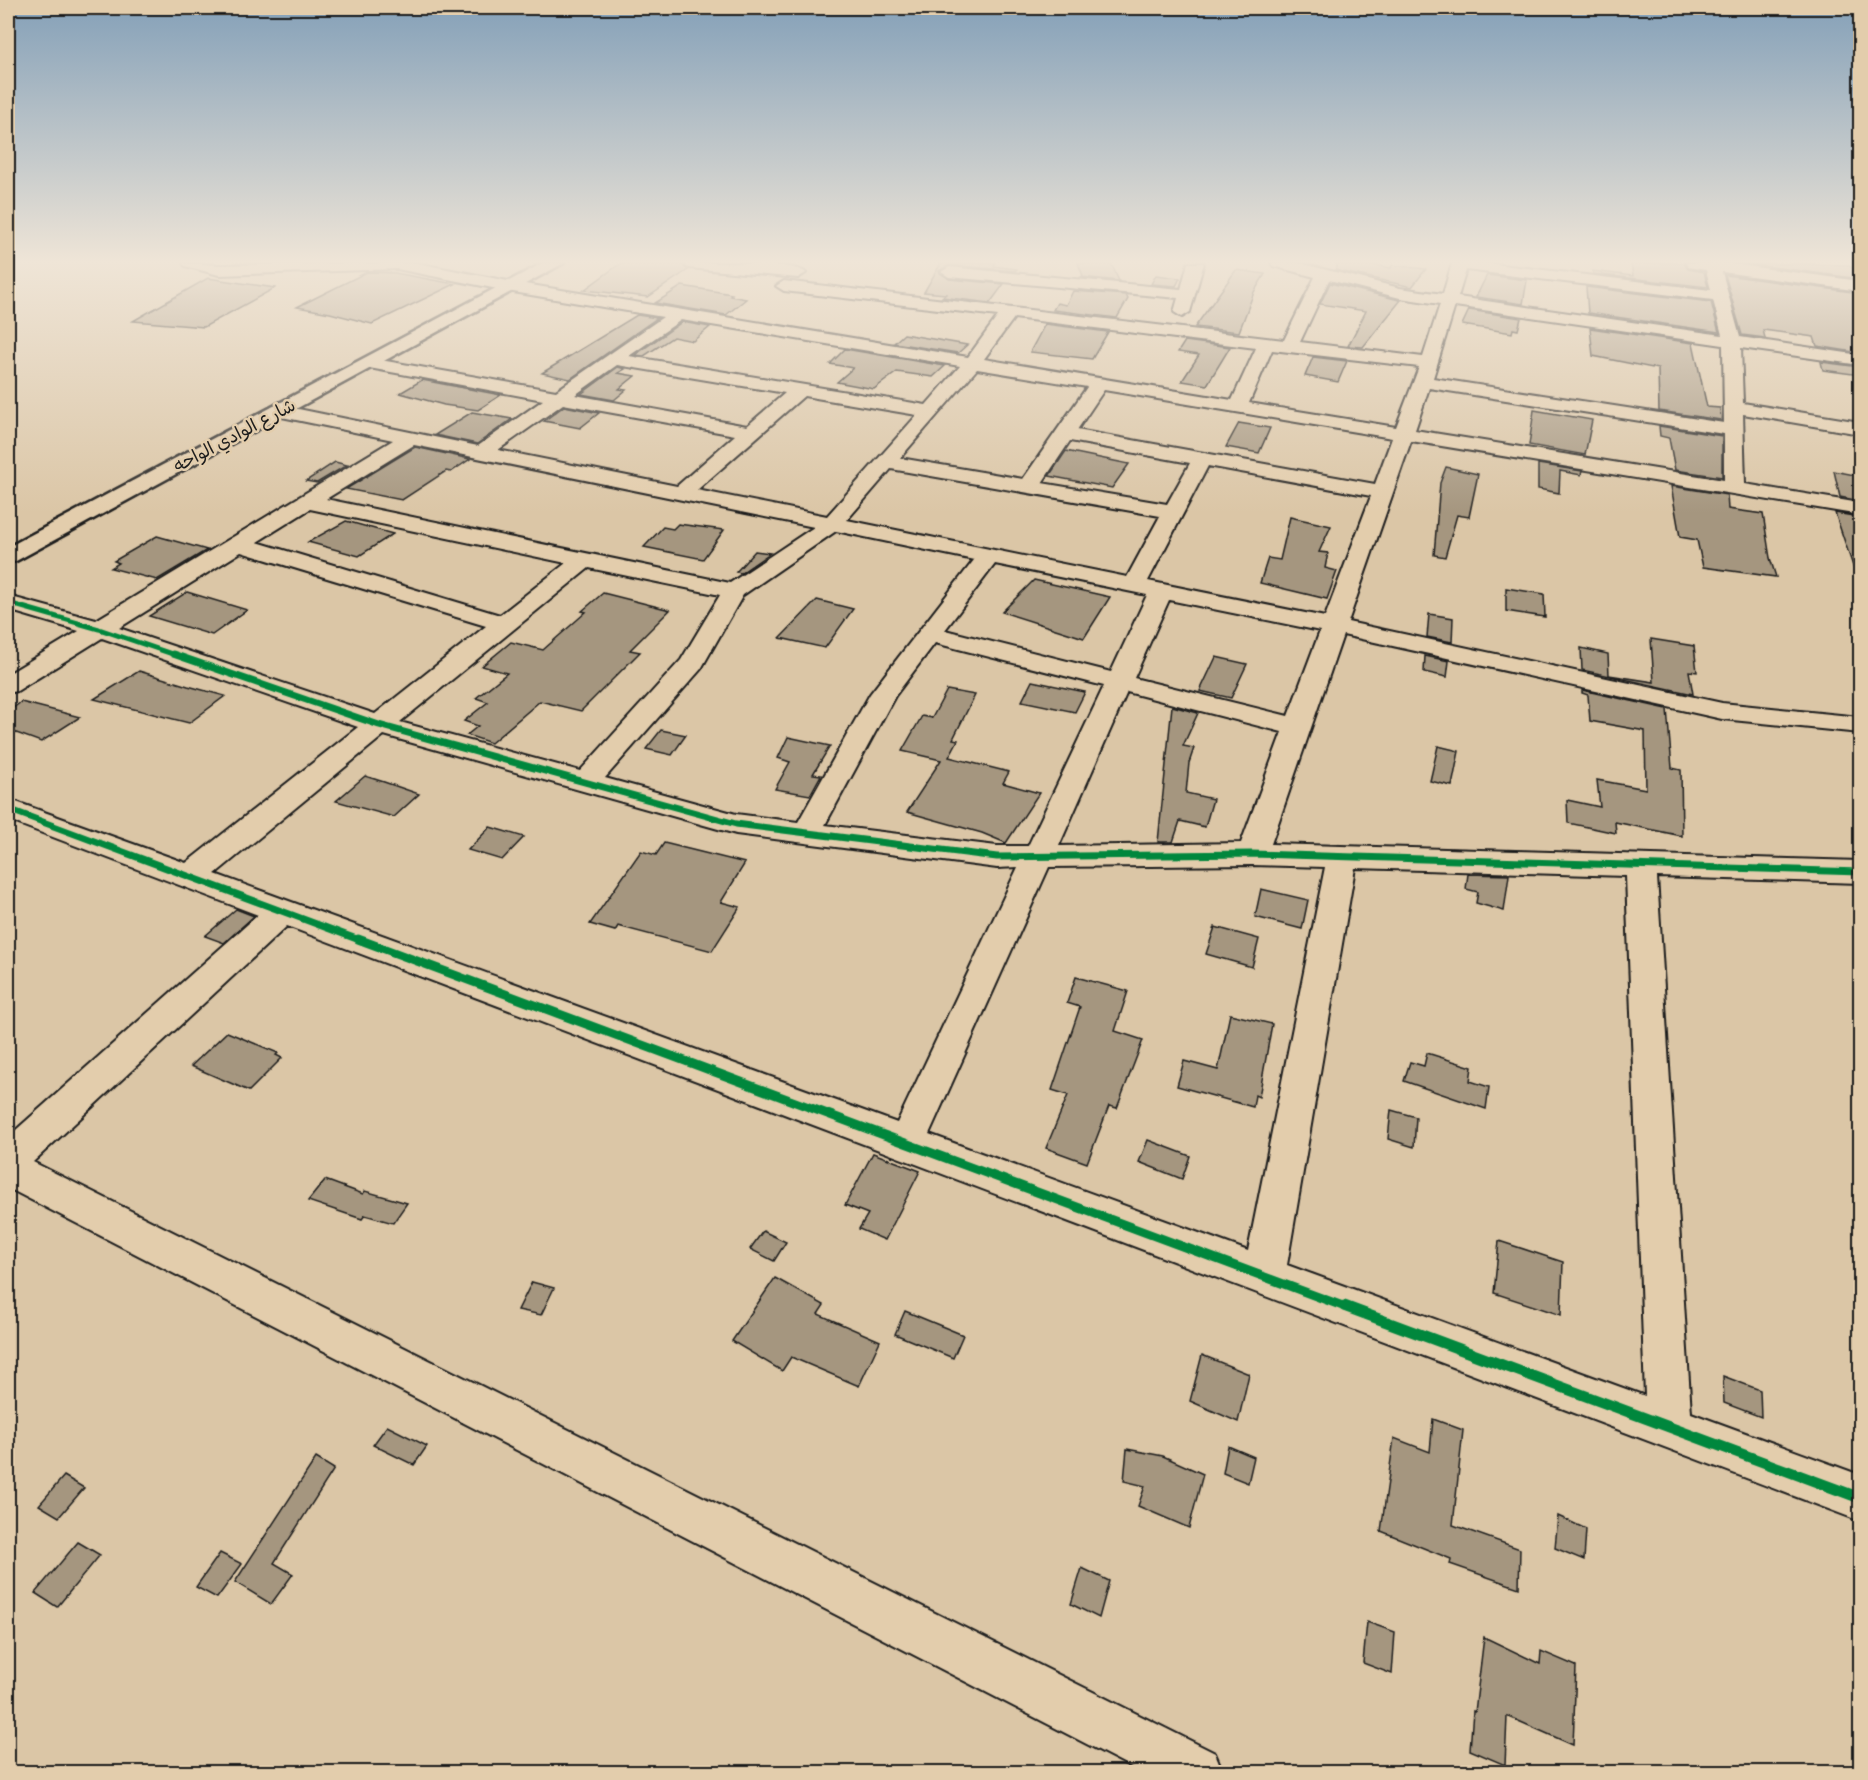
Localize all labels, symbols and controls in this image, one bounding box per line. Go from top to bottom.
street label: شارع الوادي الواحه [168,392,300,479]

